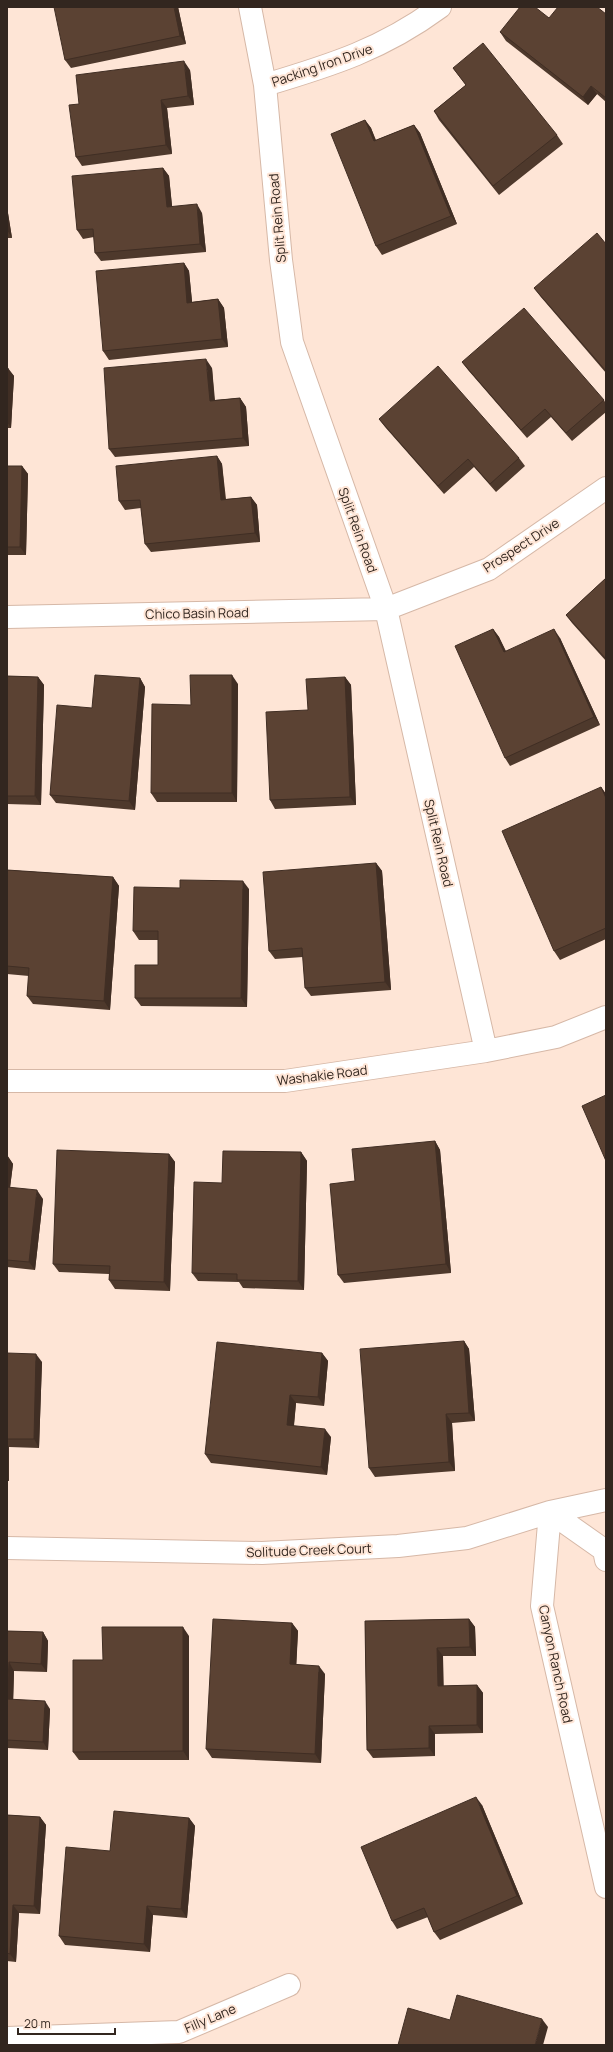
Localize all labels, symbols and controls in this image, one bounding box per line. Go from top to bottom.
street label: Packing Iron Drive [269,39,375,91]
street label: Split Rein Road [264,173,290,263]
street label: Split Rein Road [334,485,382,575]
street label: Prospect Drive [479,513,563,576]
street label: Chico Basin Road [145,603,249,623]
street label: Split Rein Road [420,797,458,889]
street label: Washakie Road [276,1061,368,1089]
street label: Solitude Creek Court [246,1539,372,1561]
street label: Canyon Ranch Road [535,1603,577,1725]
street label: Filly Lane [182,1999,239,2037]
scale bar [18,2010,115,2036]
text: 20 m [24,2015,51,2032]

